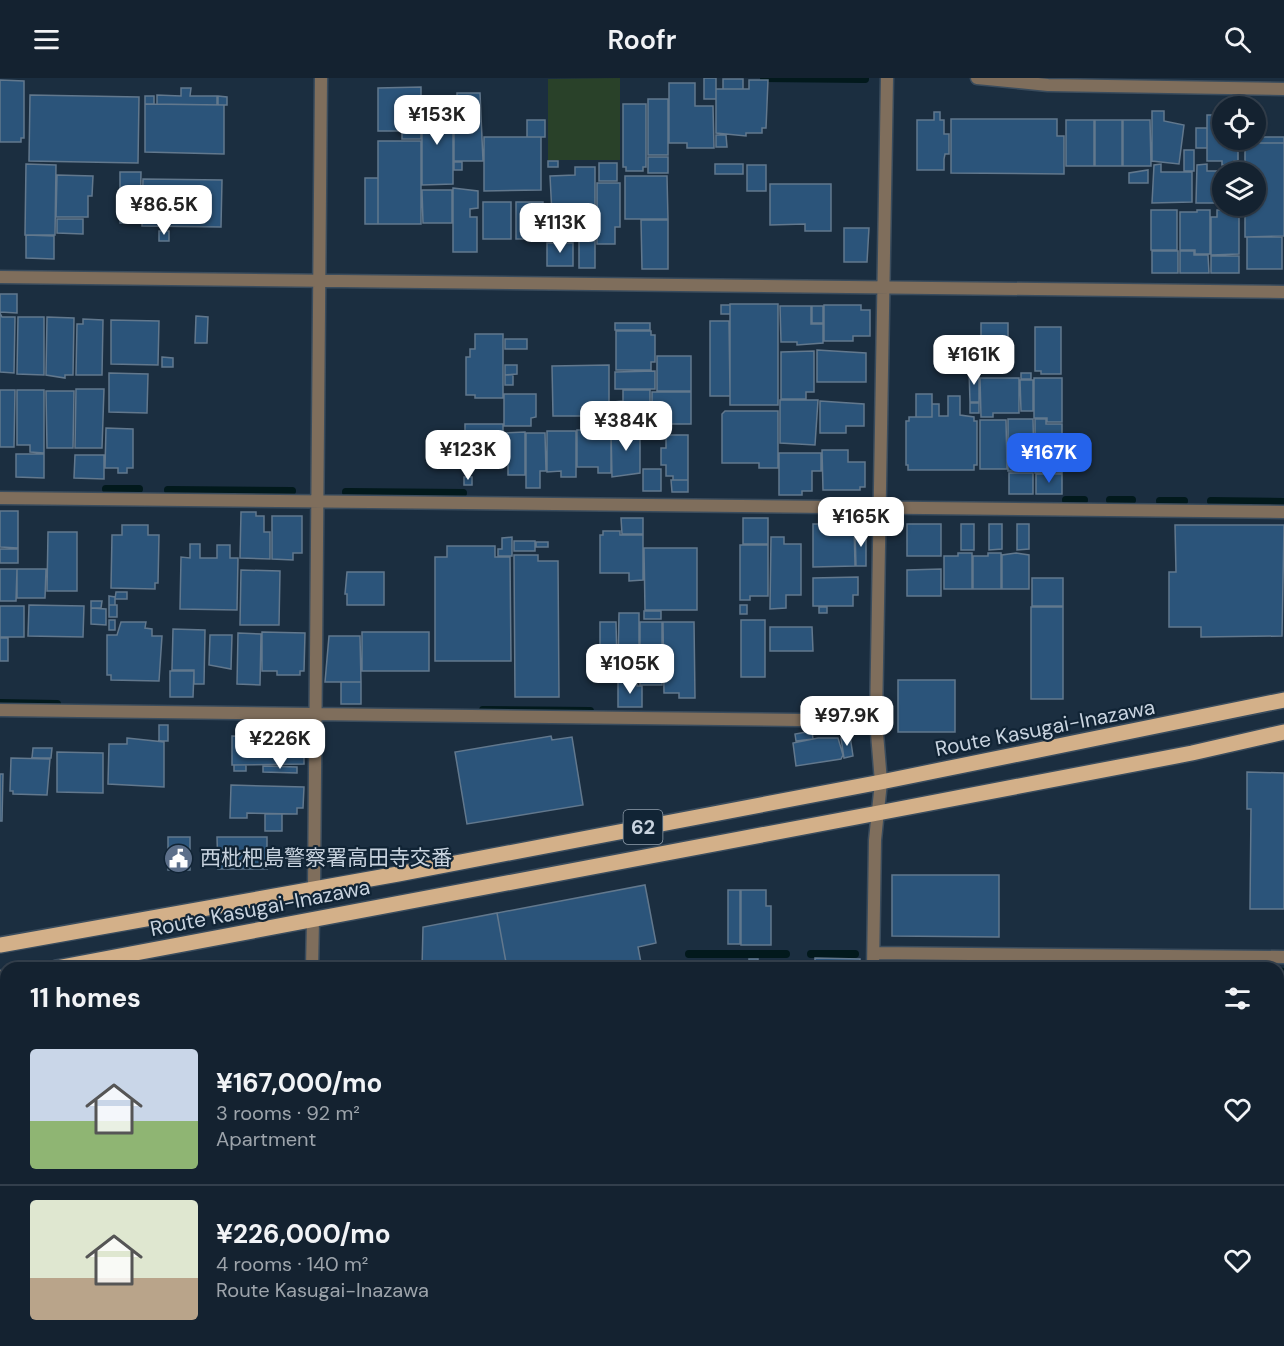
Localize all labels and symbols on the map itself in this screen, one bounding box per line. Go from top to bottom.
pin: ¥153K [395,95,479,146]
pin: ¥86.5K [115,185,213,236]
pin: ¥113K [518,203,602,254]
pin: ¥161K [932,335,1016,386]
pin: ¥384K [584,401,668,452]
pin: ¥123K [426,430,510,481]
pin: ¥167K [1007,433,1091,484]
pin: ¥165K [819,497,903,548]
pin: ¥105K [588,644,672,695]
street label: Route Kasugai-Inazawa [933,693,1157,763]
pin: ¥97.9K [798,696,896,747]
pin: ¥226K [238,719,322,770]
road number: 62 [624,810,662,844]
public building icon: 西枇杷島警察署高田寺交番 [163,842,195,874]
place label: 西枇杷島警察署高田寺交番 [200,844,452,872]
street label: Route Kasugai-Inazawa [148,873,372,943]

